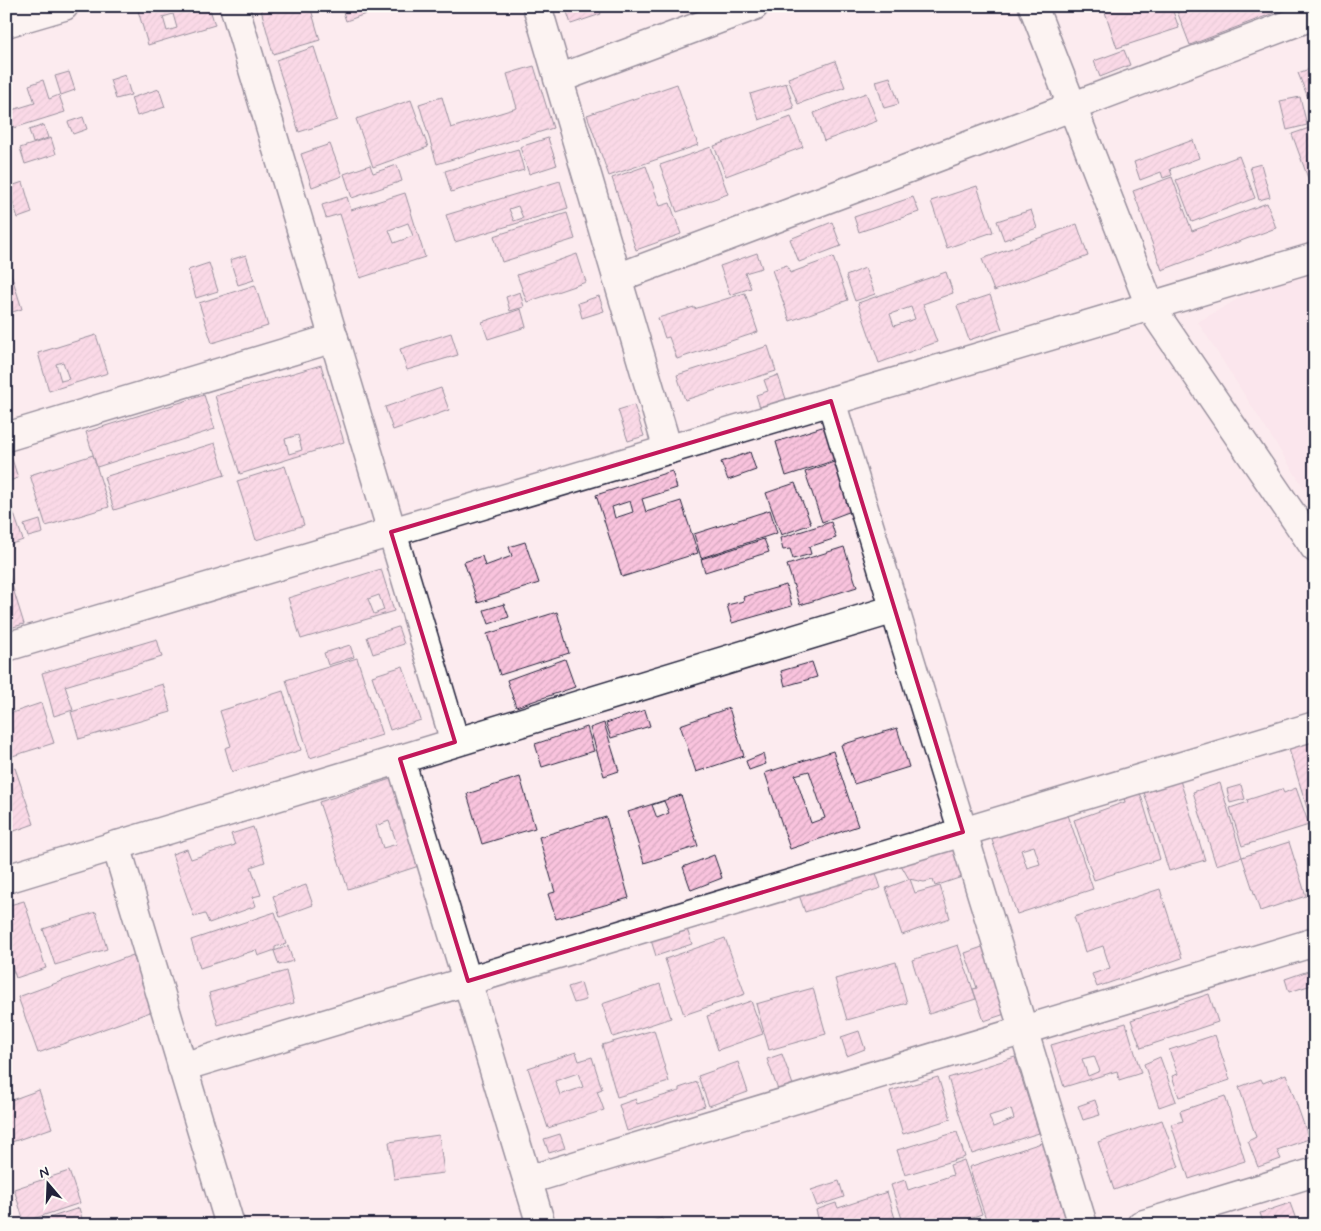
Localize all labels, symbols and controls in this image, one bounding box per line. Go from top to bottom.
north arrow [22,1158,72,1208]
text: N [37,1163,51,1183]

